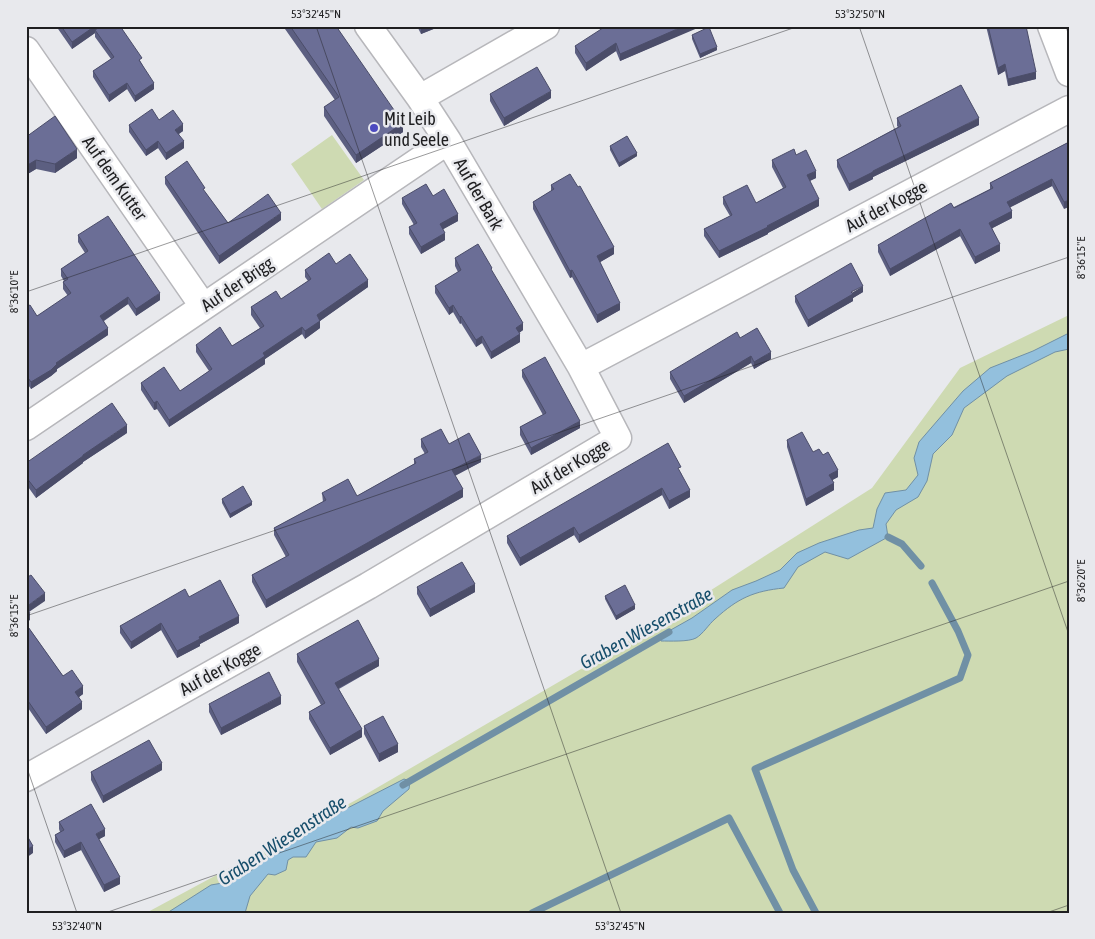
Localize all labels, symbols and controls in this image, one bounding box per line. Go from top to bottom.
text: 53°32'45"N [291,7,341,21]
text: 53°32'50"N [835,7,885,21]
place label: Mit Leib und Seele [384,108,449,150]
marker: Mit Leib und Seele [368,122,380,134]
street label: Auf dem Kutter [78,132,152,225]
street label: Auf der Bark [450,154,508,234]
street label: Auf der Kogge [842,176,930,236]
text: 8°36'15"E [1074,237,1088,279]
street label: Auf der Brigg [197,252,277,316]
text: 8°36'10"E [7,271,21,313]
street label: Auf der Kogge [526,434,614,498]
text: 8°36'20"E [1074,560,1088,602]
water label: Graben Wiesenstraße [576,582,716,674]
text: 8°36'15"E [7,595,21,637]
street label: Auf der Kogge [176,638,264,700]
water label: Graben Wiesenstraße [214,790,350,890]
text: 53°32'40"N [52,919,102,933]
text: 53°32'45"N [595,919,645,933]

